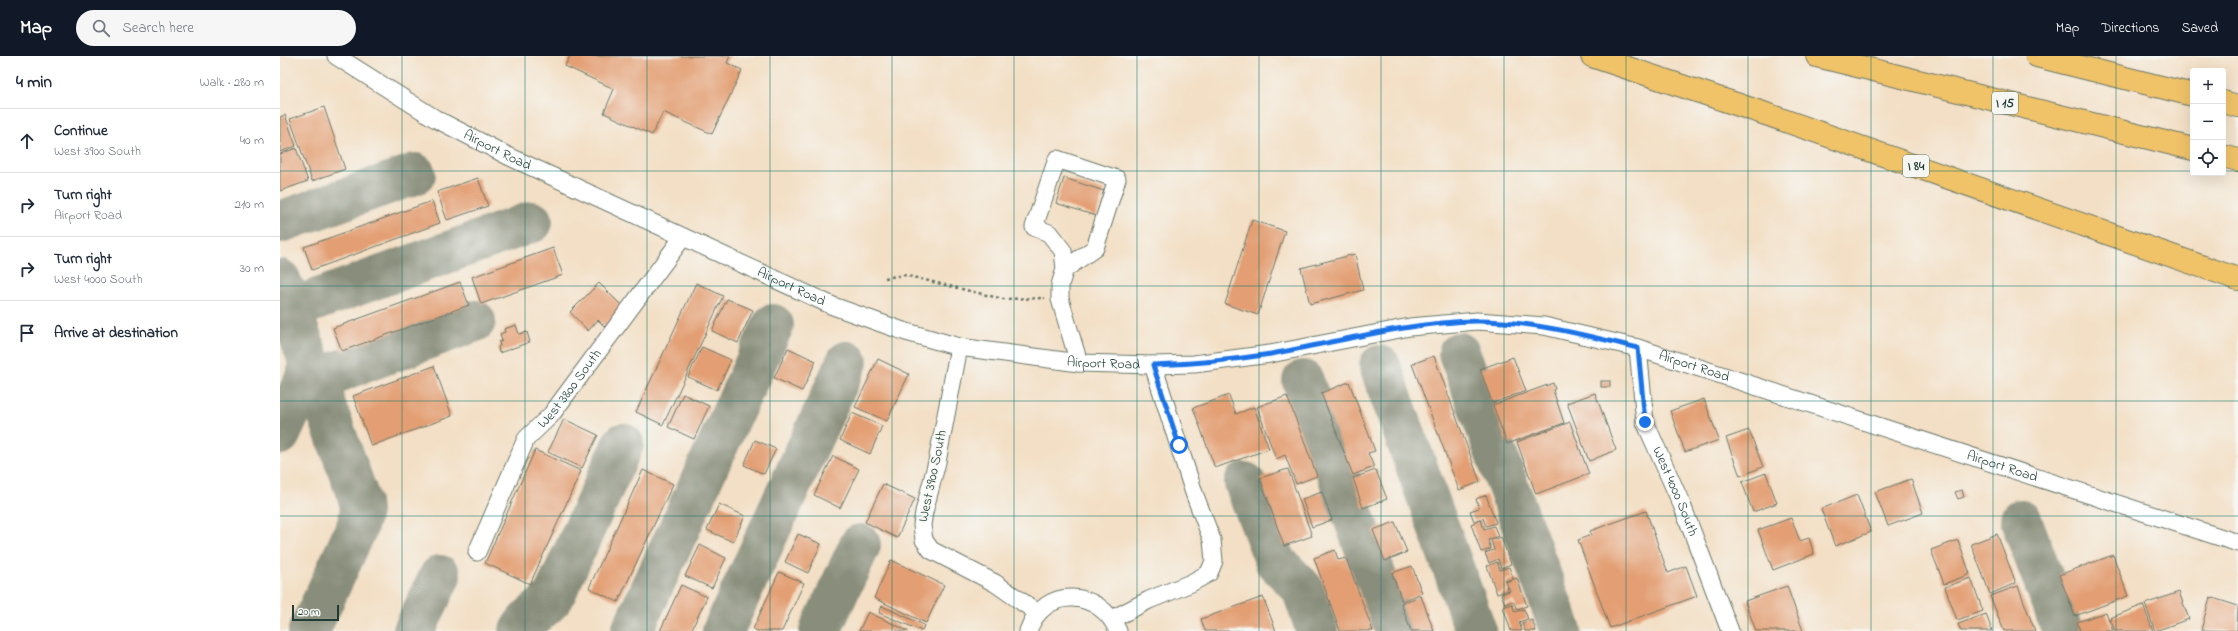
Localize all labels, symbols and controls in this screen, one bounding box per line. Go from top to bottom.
search box [76,10,356,46]
text: Map [20,15,52,42]
icon: search [90,17,112,39]
text: Search here [122,17,194,39]
text: Map [2056,18,2079,39]
text: Directions [2101,18,2159,39]
text: Saved [2181,18,2218,39]
map controls [2190,68,2226,176]
button: + [2190,68,2226,104]
text: 4 min [16,70,52,95]
text: Walk · 280 m [199,73,264,92]
road number: I 15 [1992,92,2018,114]
button: − [2190,104,2226,140]
text: Continue [54,120,108,142]
street label: Airport Road [460,124,535,176]
icon: ahead [16,130,38,152]
text: 40 m [240,131,264,150]
button: locate [2190,140,2226,176]
text: West 3900 South [54,142,141,161]
road number: I 84 [1903,155,1929,177]
text: Turn right [54,184,112,206]
icon: right [16,194,38,216]
text: 210 m [234,195,264,214]
text: Airport Road [54,206,122,225]
text: Turn right [54,248,112,270]
icon: right [16,258,38,280]
text: 30 m [240,259,264,278]
street label: Airport Road [753,262,829,312]
text: West 4000 South [54,270,143,289]
icon: arrive [16,322,38,344]
text: Arrive at destination [54,322,178,344]
street label: West 3800 South [533,345,607,433]
street label: Airport Road [1656,345,1732,388]
street label: Airport Road [1065,351,1140,375]
route end [1636,413,1654,431]
street label: West 3900 South [913,428,953,524]
route start [1170,436,1188,454]
street label: West 4000 South [1647,443,1703,539]
street label: Airport Road [1964,445,2041,488]
scale bar [292,603,339,622]
text: 20 m [298,604,320,620]

